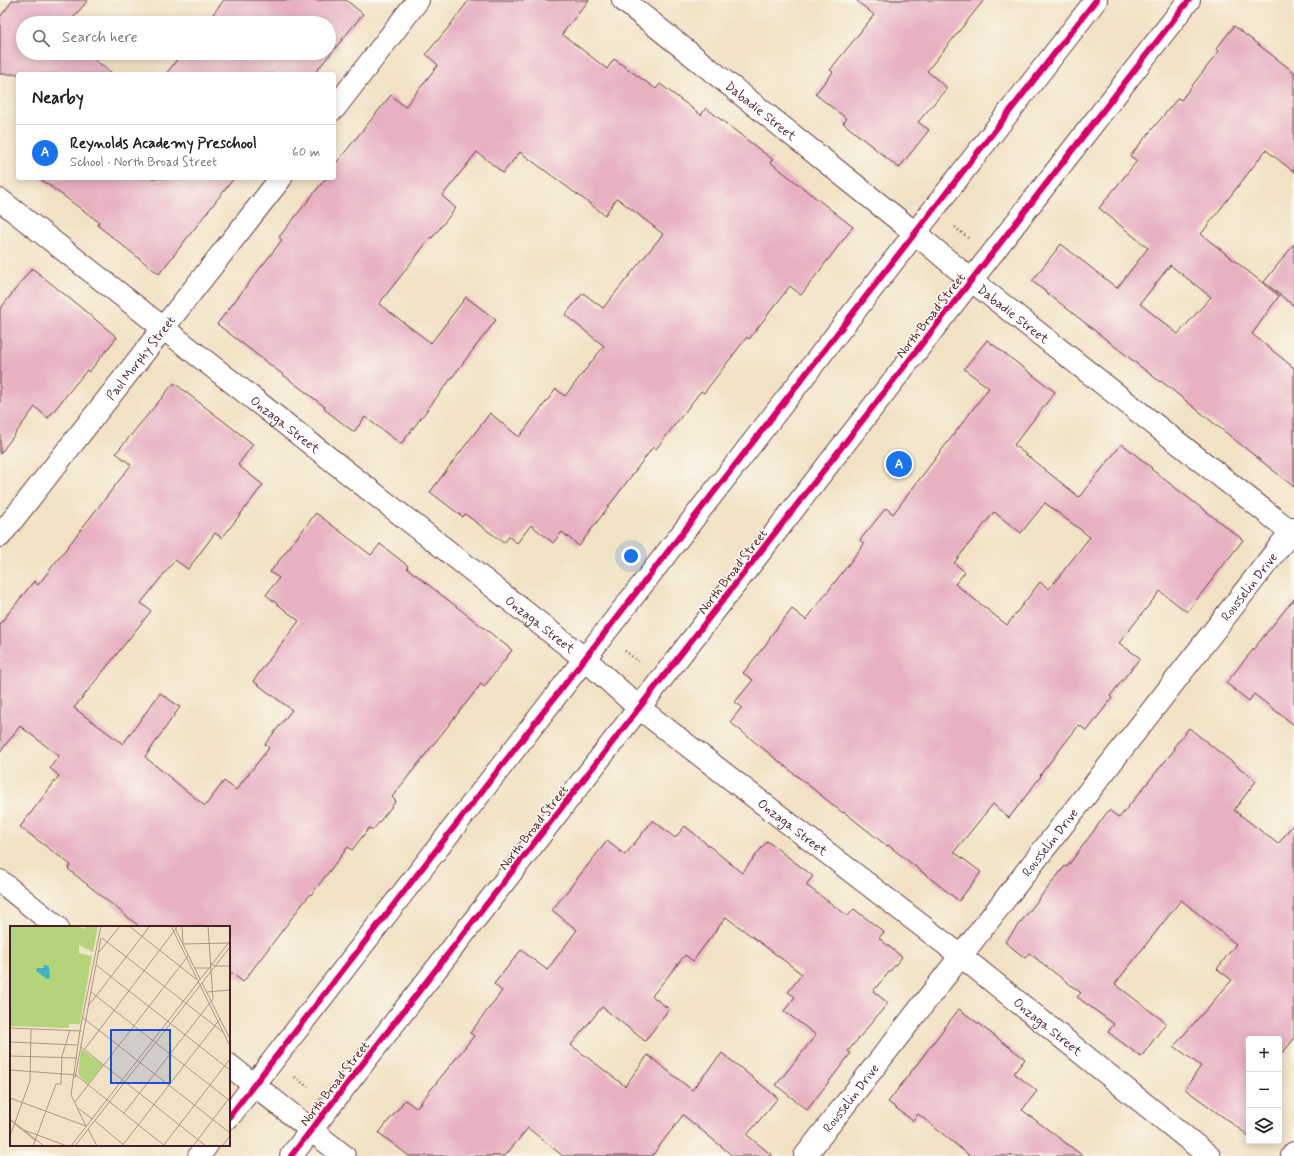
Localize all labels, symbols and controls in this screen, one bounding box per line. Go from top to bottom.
search box [16,16,336,60]
icon: search [30,27,52,49]
text: Search here [62,28,138,48]
street label: Dabadie Street [721,78,800,145]
text: Nearby [32,87,84,109]
text: Reynolds Academy Preschool [70,134,257,154]
text: A [41,144,49,161]
text: 60 m [292,144,320,161]
text: School · North Broad Street [70,154,217,171]
street label: North Broad Street [893,270,970,362]
street label: Dabadie Street [973,281,1052,348]
street label: Paul Morphy Street [103,313,180,404]
street label: Onzaga Street [246,393,323,458]
pin: A [886,449,912,479]
street label: North Broad Street [695,526,772,618]
your location [621,546,641,566]
street label: Rousselin Drive [1218,549,1282,625]
street label: Onzaga Street [501,593,578,658]
street label: North Broad Street [496,782,573,874]
street label: Onzaga Street [754,795,831,860]
street label: Rousselin Drive [1019,805,1083,881]
inset map [10,926,230,1146]
street label: Onzaga Street [1009,995,1086,1061]
map controls [1246,1036,1282,1144]
button: + [1246,1036,1282,1072]
street label: North Broad Street [297,1038,374,1130]
street label: Rousselin Drive [820,1061,884,1136]
button: − [1246,1072,1282,1108]
button: layers [1246,1108,1282,1144]

